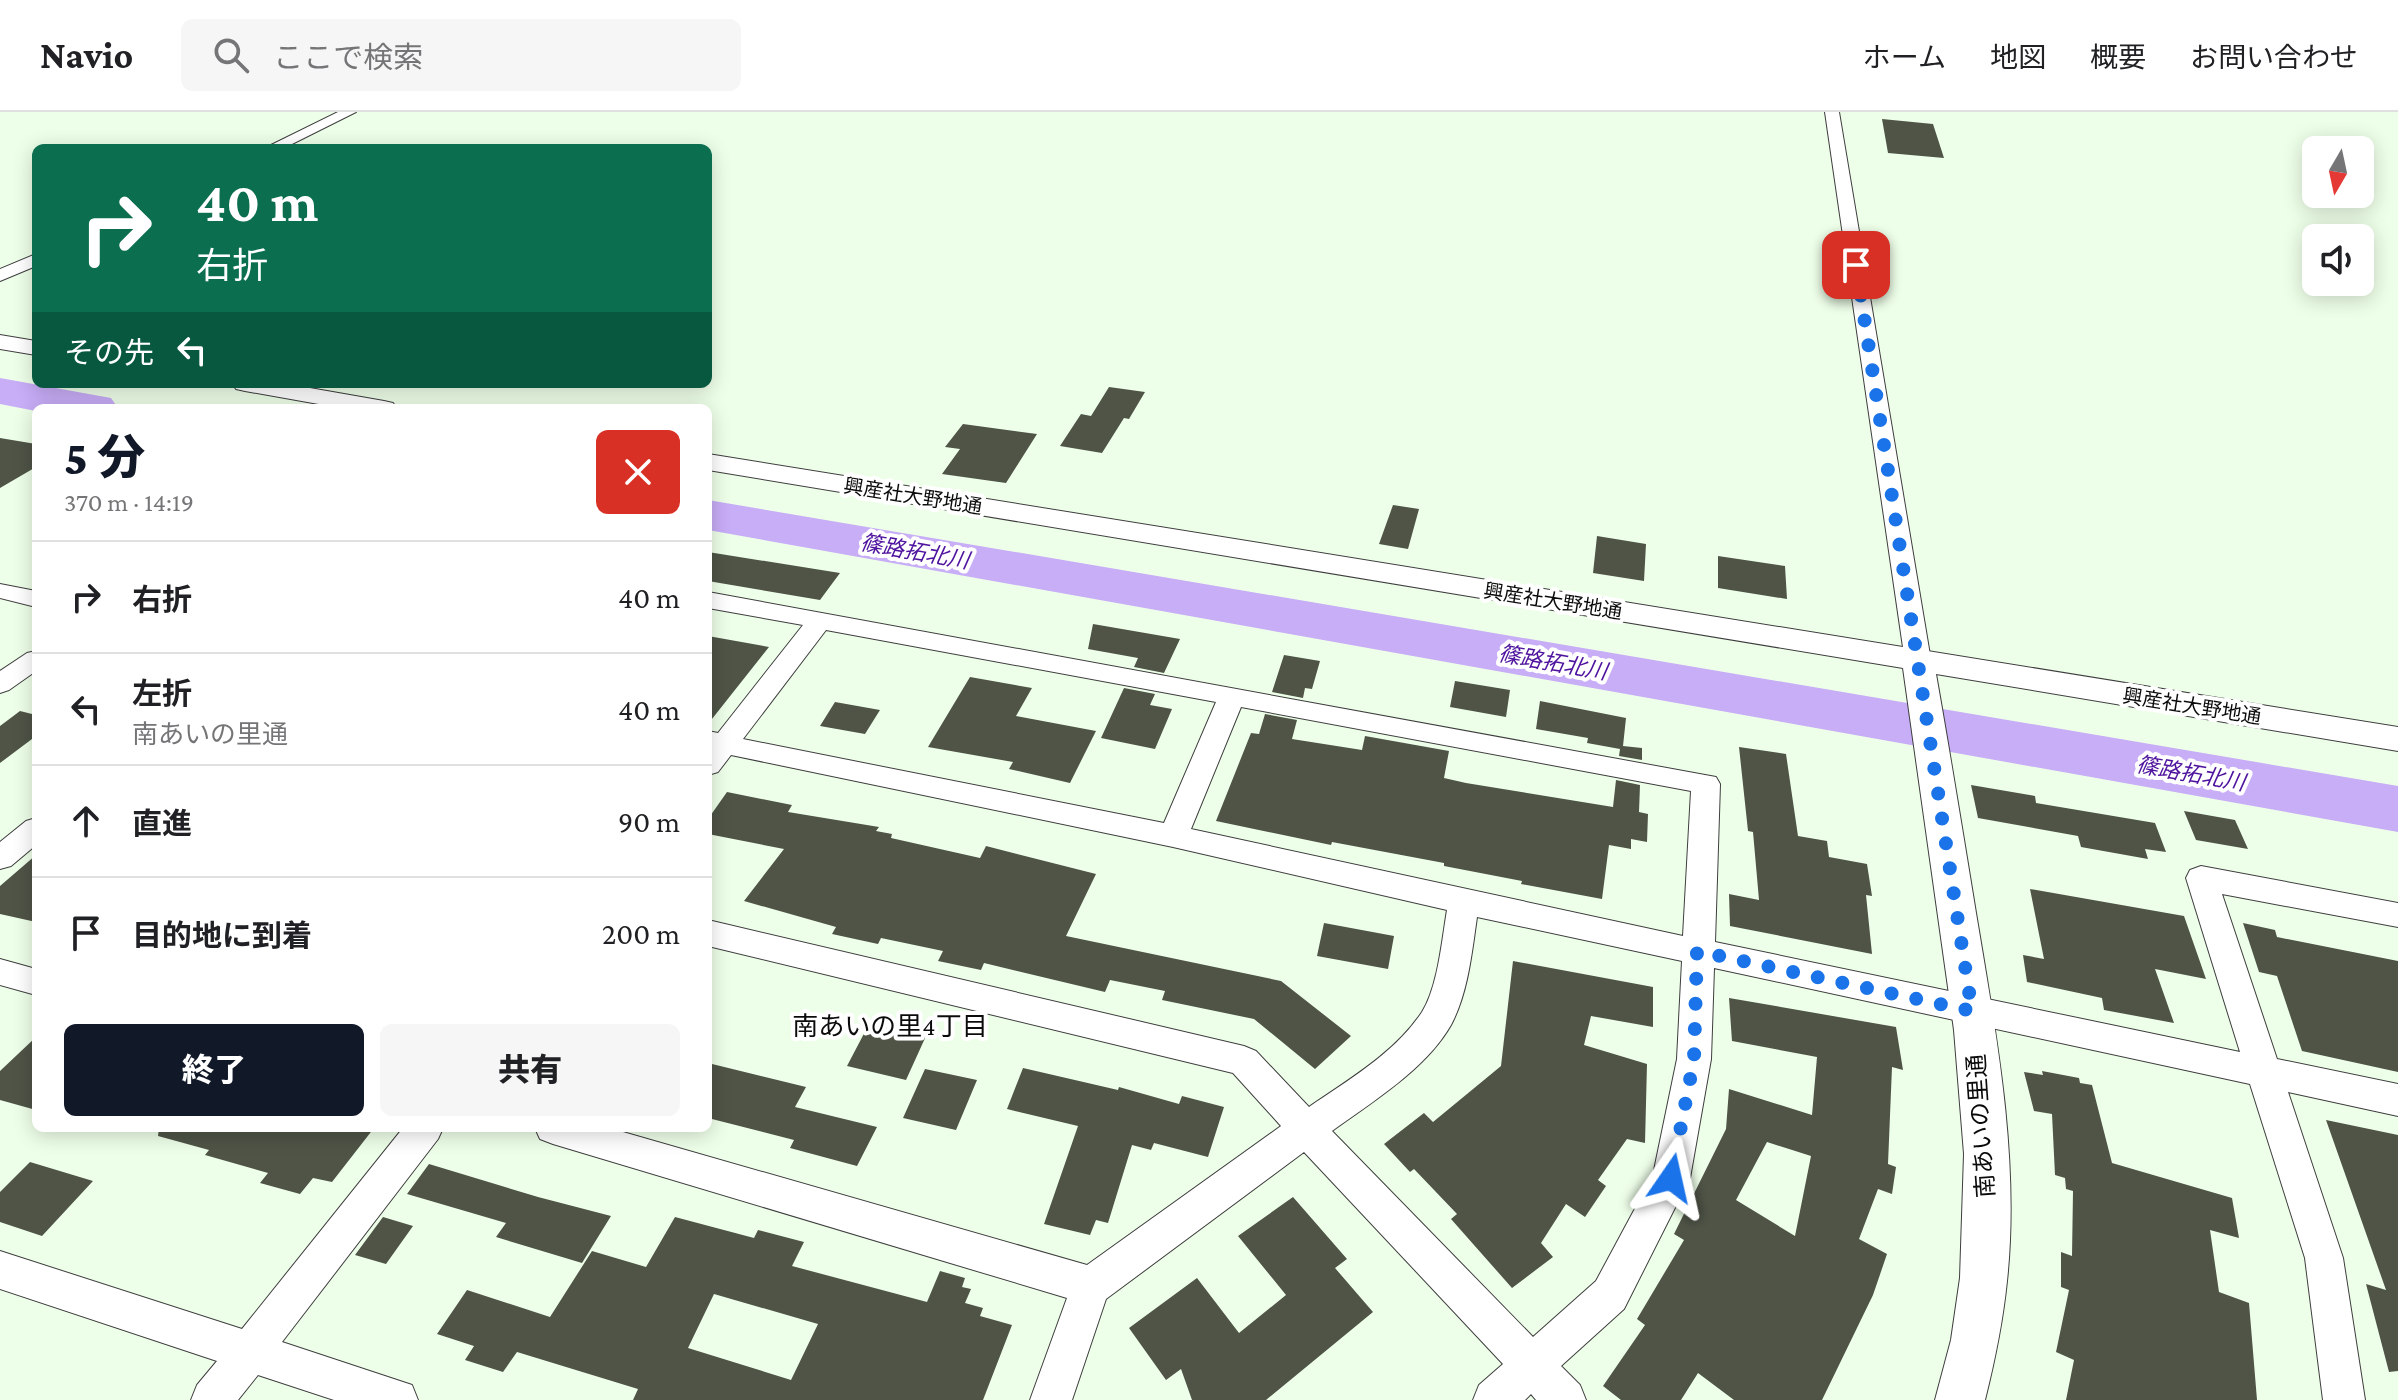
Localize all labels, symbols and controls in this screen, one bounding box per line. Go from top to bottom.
search box [181,19,741,91]
icon: search [209,33,253,77]
text: Navio [40,34,133,76]
text: ここで検索 [273,41,423,74]
text: ホーム [1863,42,1946,73]
text: 地図 [1990,42,2046,73]
text: 概要 [2090,42,2146,73]
text: お問い合わせ [2190,42,2358,73]
north arrow [2302,136,2374,208]
map controls [2302,136,2374,296]
text: 40 m [196,171,318,233]
icon: right [64,176,168,280]
button: sound [2302,224,2374,296]
pin [1822,231,1890,299]
icon: arrive [1834,243,1878,287]
text: 右折 [196,246,268,286]
icon: left [170,328,214,372]
text: その先 [64,336,154,369]
button: close [596,430,680,514]
text: 5 分 [64,431,145,484]
street label: 興産社大野地通 [842,474,984,518]
text: 370 m · 14:19 [64,488,194,517]
water label: 篠路拓北川 [859,530,973,574]
icon: right [64,575,108,619]
street label: 興産社大野地通 [1482,579,1624,623]
text: 40 m [618,581,680,614]
text: 右折 [132,583,192,616]
water label: 篠路拓北川 [1497,641,1611,685]
text: 左折 [132,677,192,710]
street label: 興産社大野地通 [2121,684,2263,728]
icon: left [64,687,108,731]
text: 40 m [618,693,680,726]
text: 南あいの里通 [132,720,288,749]
water label: 篠路拓北川 [2135,752,2249,796]
icon: ahead [64,799,108,843]
text: 90 m [618,805,680,838]
text: 直進 [132,807,192,840]
icon: arrive [64,911,108,955]
text: 200 m [602,917,680,950]
text: 目的地に到着 [132,919,312,952]
district label: 南あいの里4丁目 [792,1012,988,1041]
button: 終了 [64,1024,364,1116]
button: 共有 [380,1024,680,1116]
street label: 南あいの里通 [1962,1053,1999,1199]
position arrow [1629,1136,1713,1220]

